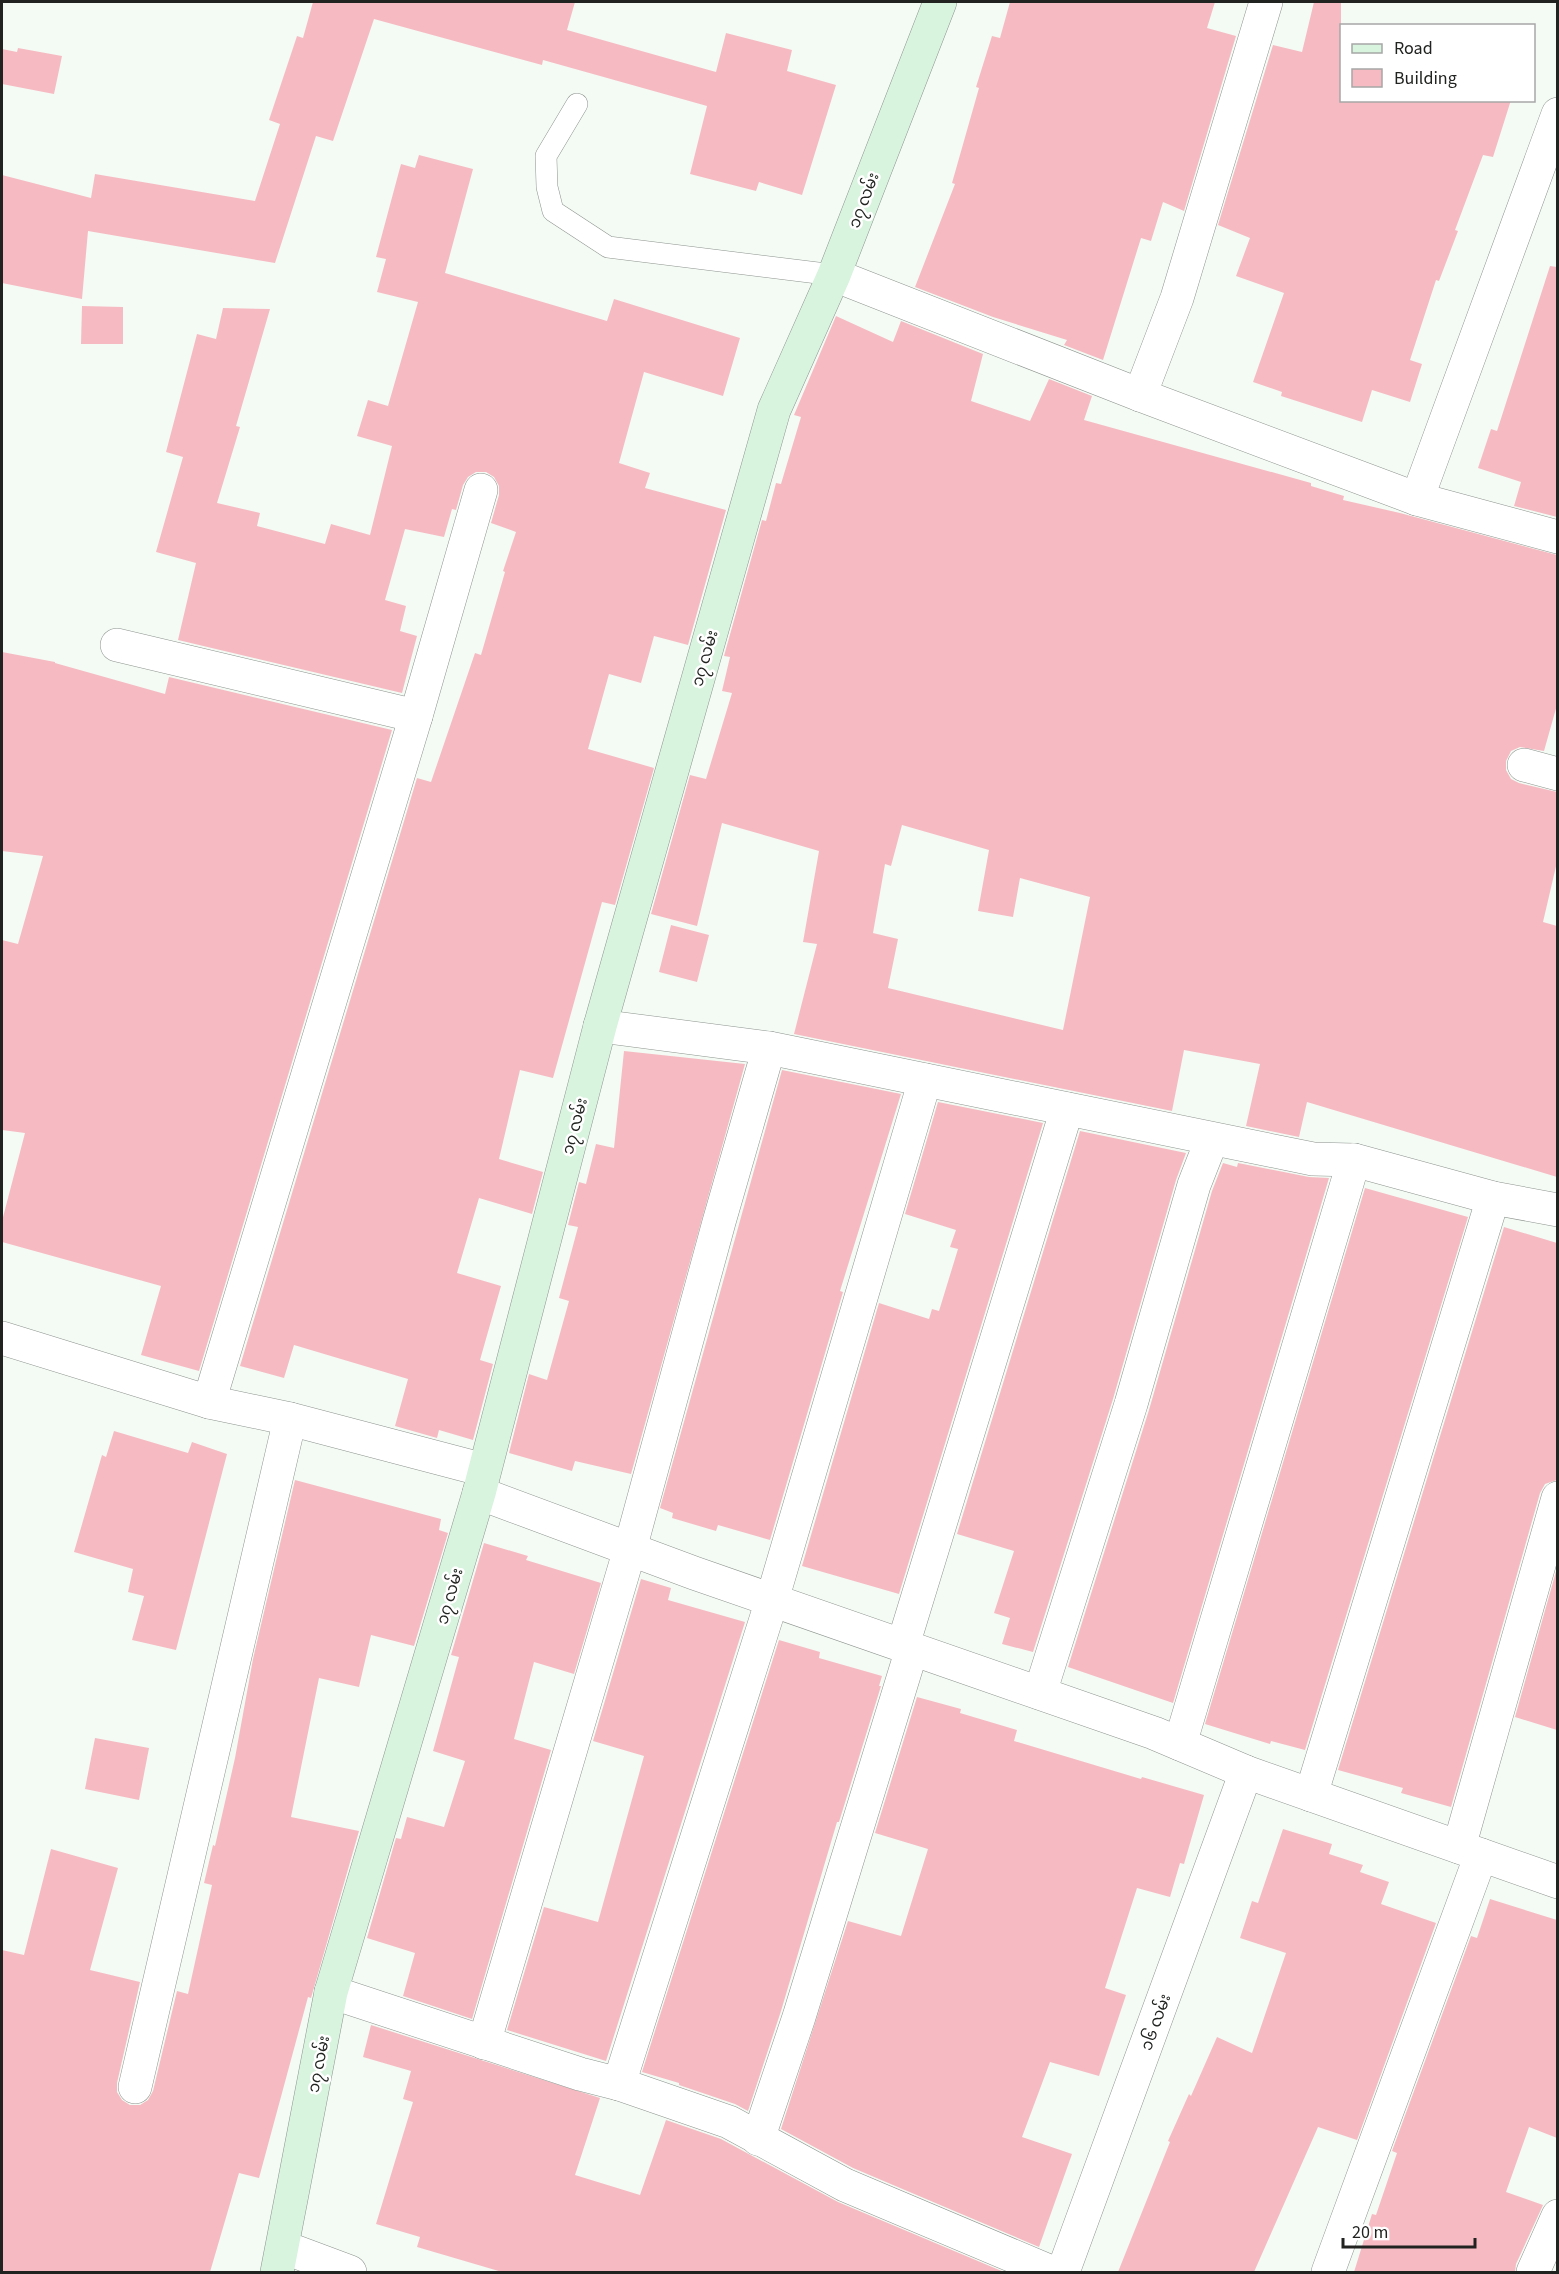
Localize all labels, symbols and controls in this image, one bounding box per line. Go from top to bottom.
legend [1340,24,1535,102]
text: Road [1394,36,1433,61]
text: Building [1394,66,1457,91]
street label: ၁၇ လမ်း [842,169,886,232]
street label: ၁၇ လမ်း [685,627,725,690]
street label: ၁၇ လမ်း [556,1095,595,1158]
street label: ၁၇ လမ်း [430,1565,470,1628]
street label: ၁၆ လမ်း [1135,1990,1176,2054]
street label: ၁၇ လမ်း [302,2033,337,2095]
scale bar [1343,2211,1475,2249]
text: 20 m [1352,2220,1388,2245]

